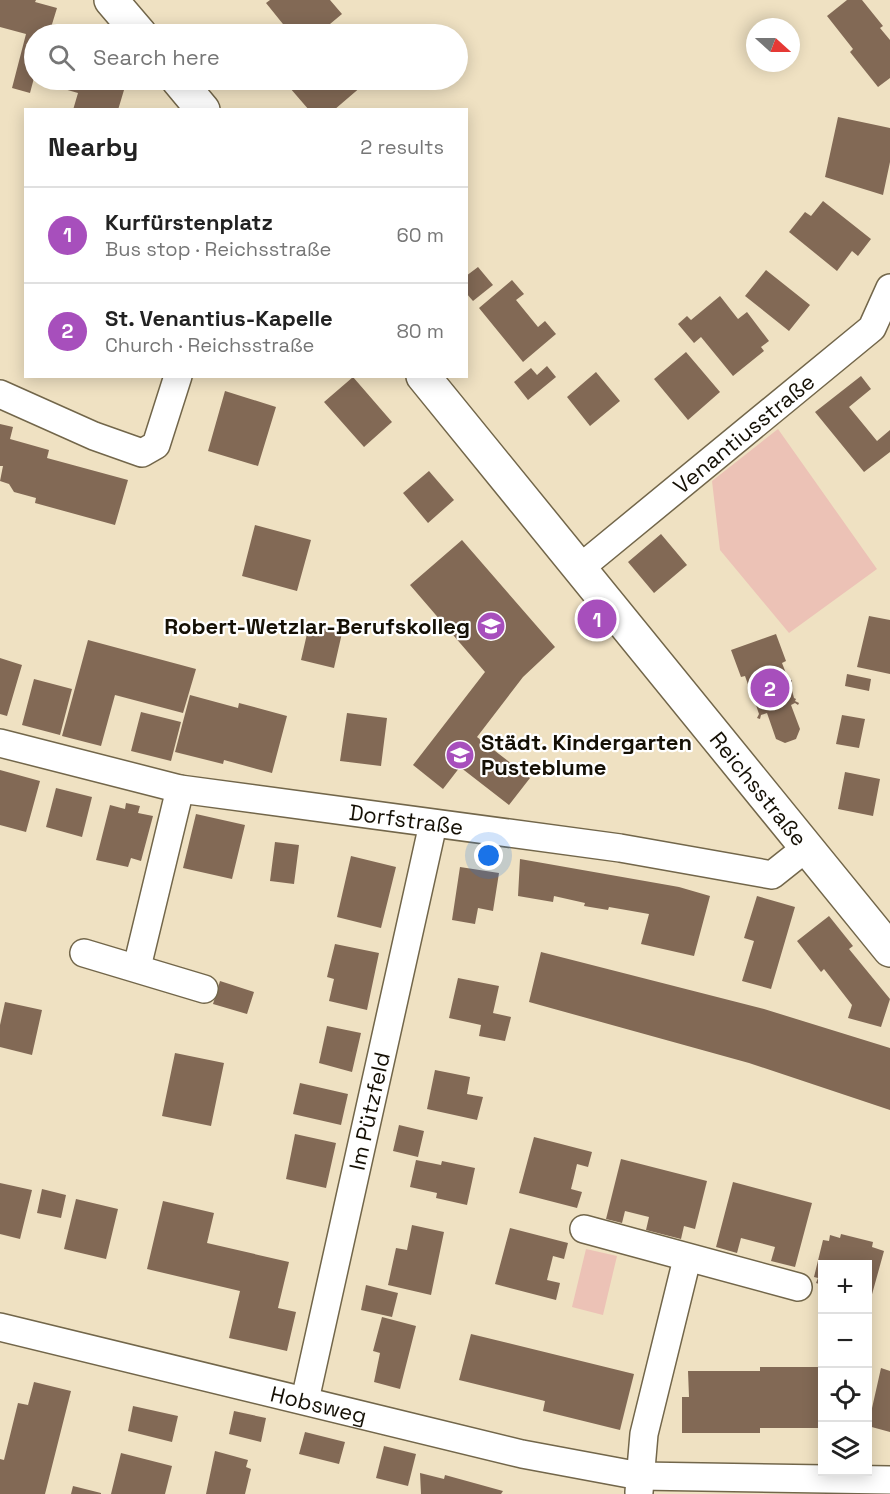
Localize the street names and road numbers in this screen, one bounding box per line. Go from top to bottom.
street label: Venantiusstraße [667,367,820,500]
street label: Reichsstraße [704,726,814,852]
street label: Dorfstraße [347,798,465,841]
street label: Im Pützfeld [343,1049,396,1173]
street label: Hobsweg [268,1379,370,1430]

